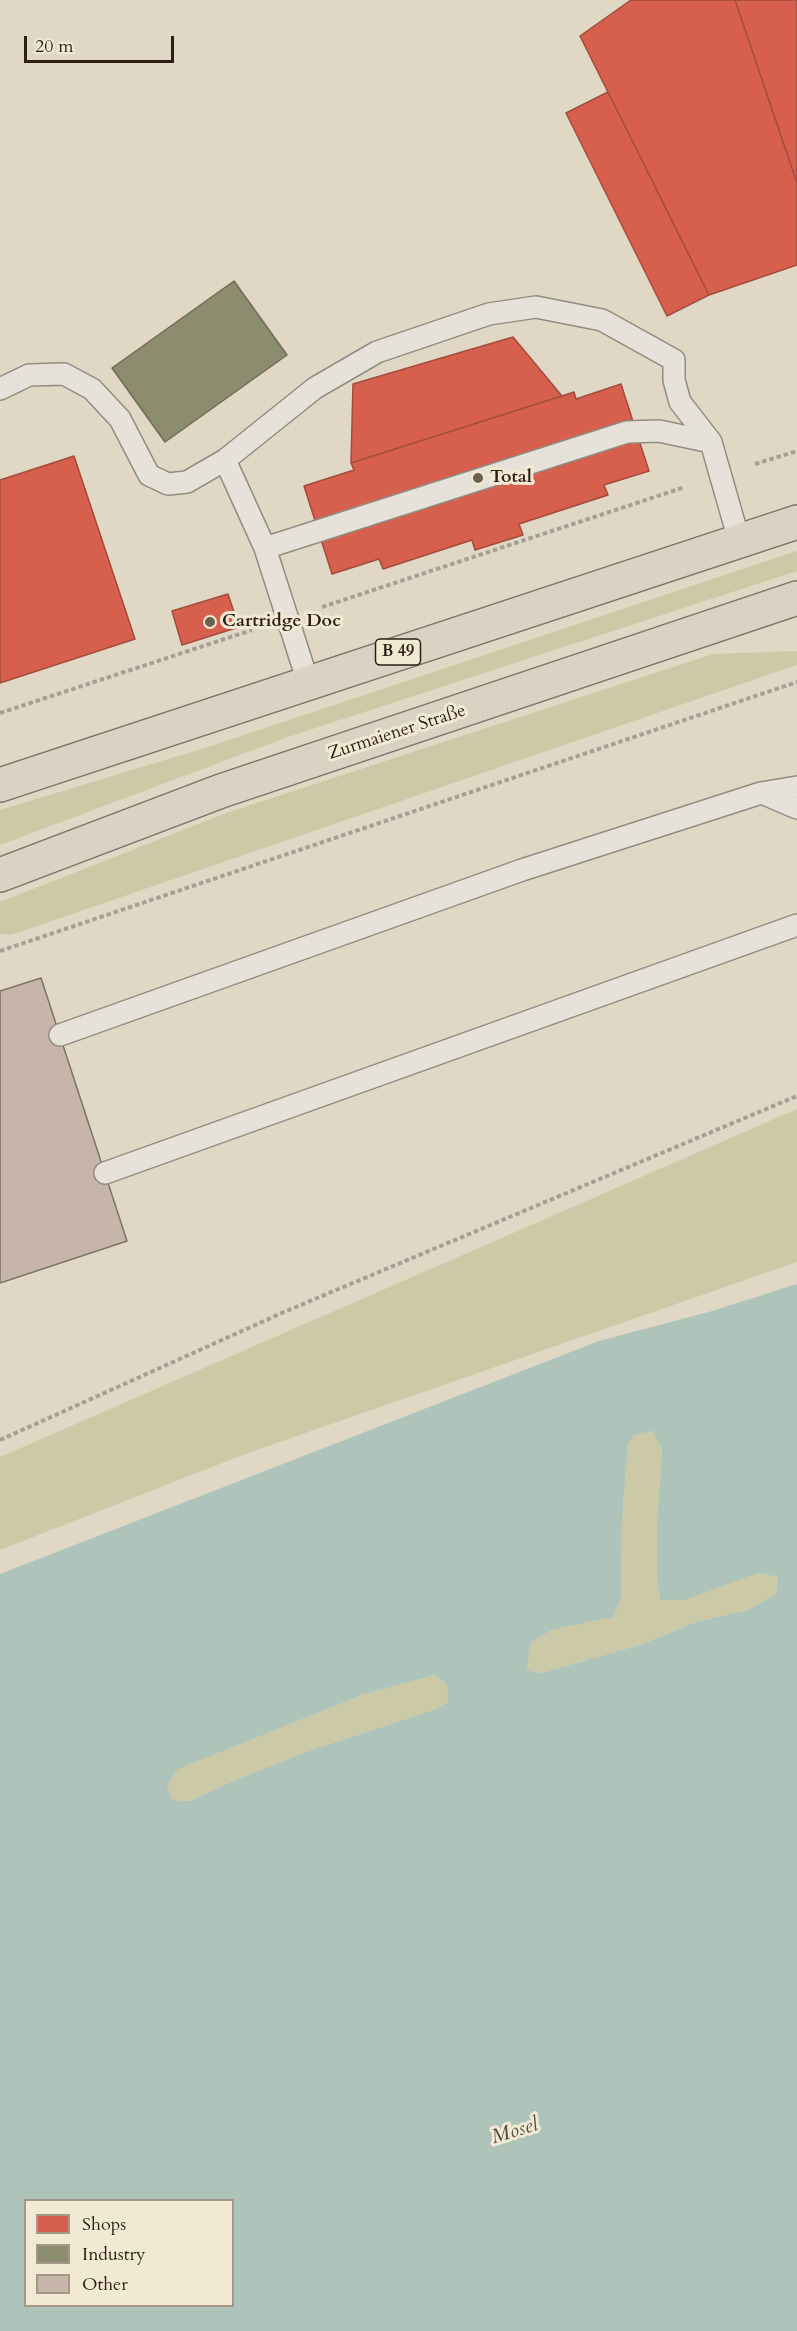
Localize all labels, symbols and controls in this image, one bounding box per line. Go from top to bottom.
scale bar [27,24,177,62]
text: 20 m [35,34,74,59]
place label: Total [490,467,532,489]
marker: Total [471,471,485,485]
place label: Cartridge Doc [222,611,341,633]
marker: Cartridge Doc [203,615,217,629]
road number: B 49 [376,639,420,665]
street label: Zurmaiener Straße [326,701,468,765]
water label: Mosel [489,2114,541,2150]
legend [24,2199,234,2307]
text: Shops [82,2212,126,2237]
text: Industry [82,2242,146,2267]
text: Other [82,2272,128,2297]

